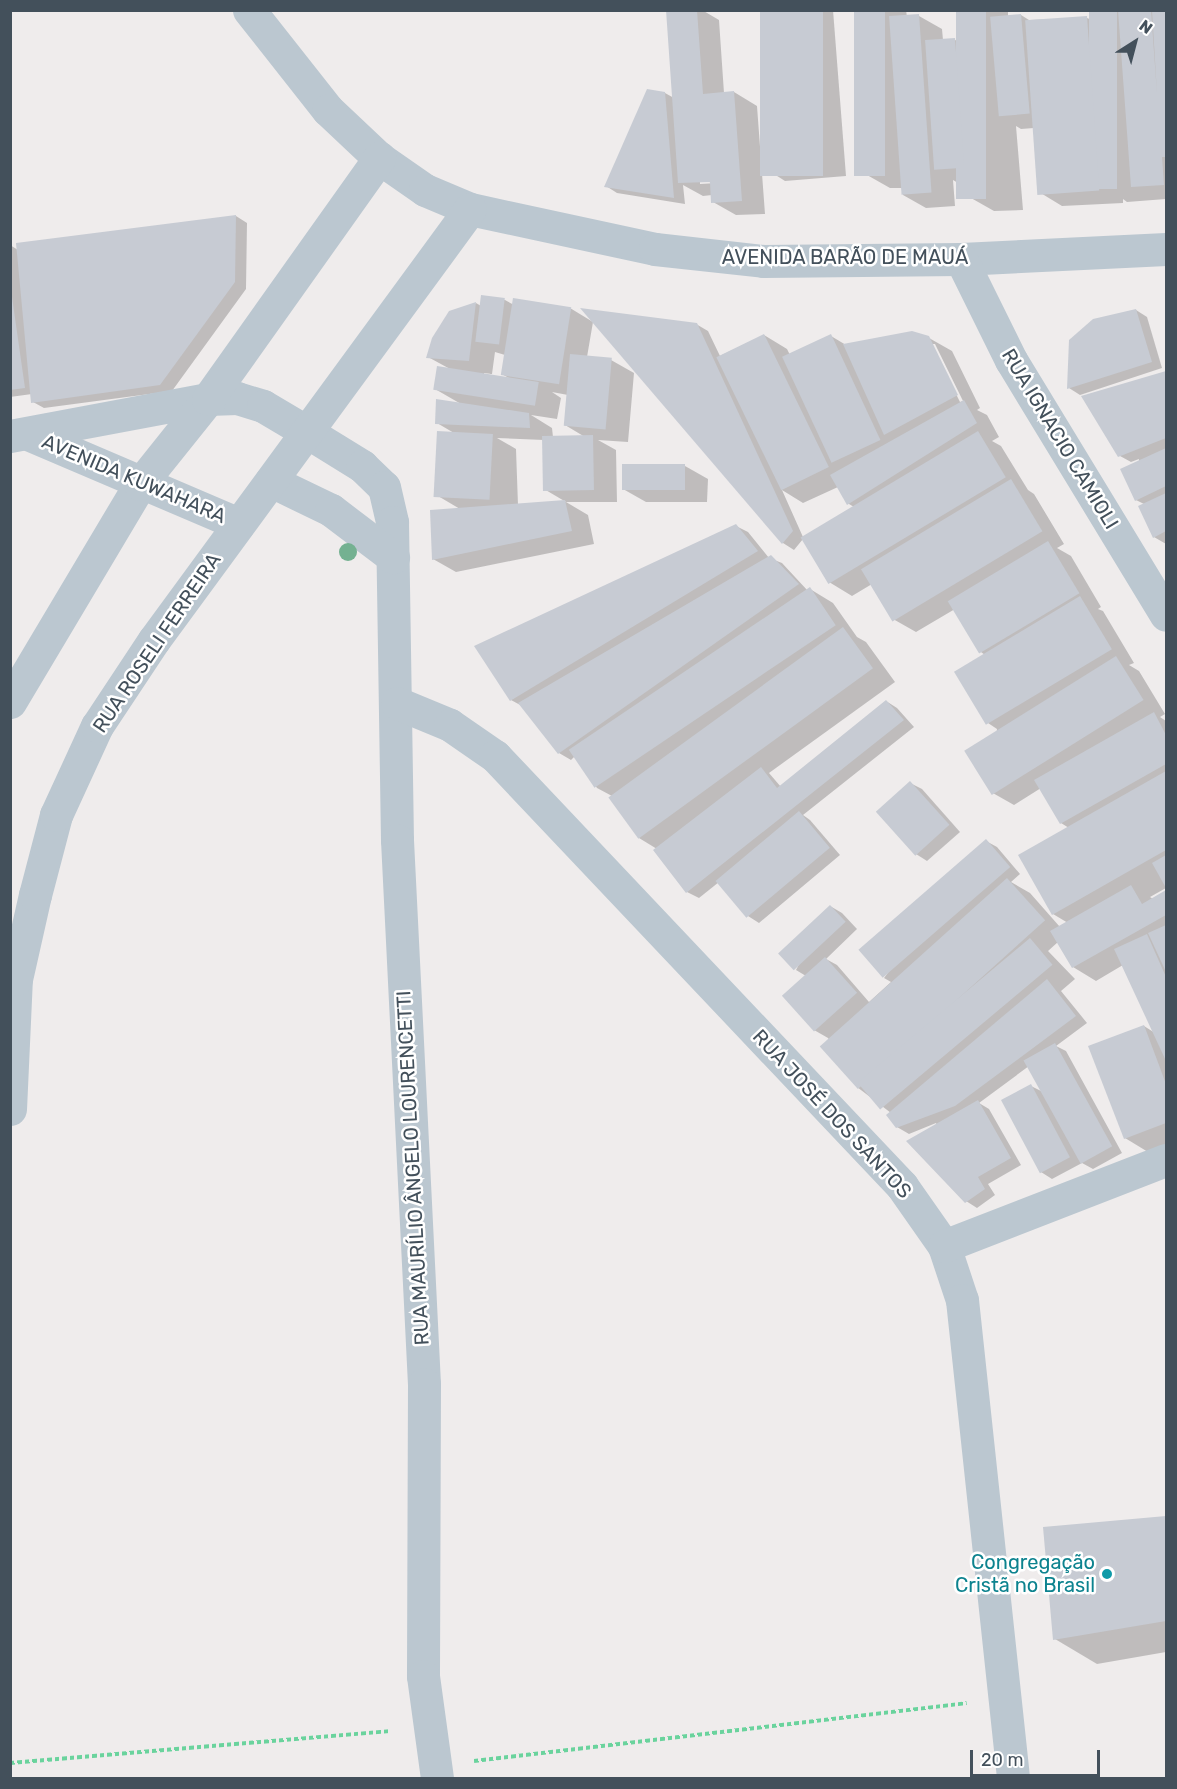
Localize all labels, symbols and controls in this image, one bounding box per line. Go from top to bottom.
north arrow [1105,12,1165,72]
text: N [1136,16,1156,38]
street label: AVENIDA BARÃO DE MAUÁ [721,245,969,269]
street label: RUA IGNACIO CAMIOLI [996,344,1124,534]
street label: AVENIDA KUWAHARA [38,429,230,529]
street label: RUA ROSELI FERREIRA [88,548,226,738]
street label: RUA MAURÍLIO ÂNGELO LOURENCETTI [392,989,434,1347]
street label: RUA JOSÉ DOS SANTOS [747,1025,917,1203]
place label: Congregação Cristã no Brasil [955,1550,1095,1597]
marker: Congregação Cristã no Brasil [1100,1567,1114,1581]
scale bar [973,1738,1104,1776]
text: 20 m [981,1749,1023,1771]

